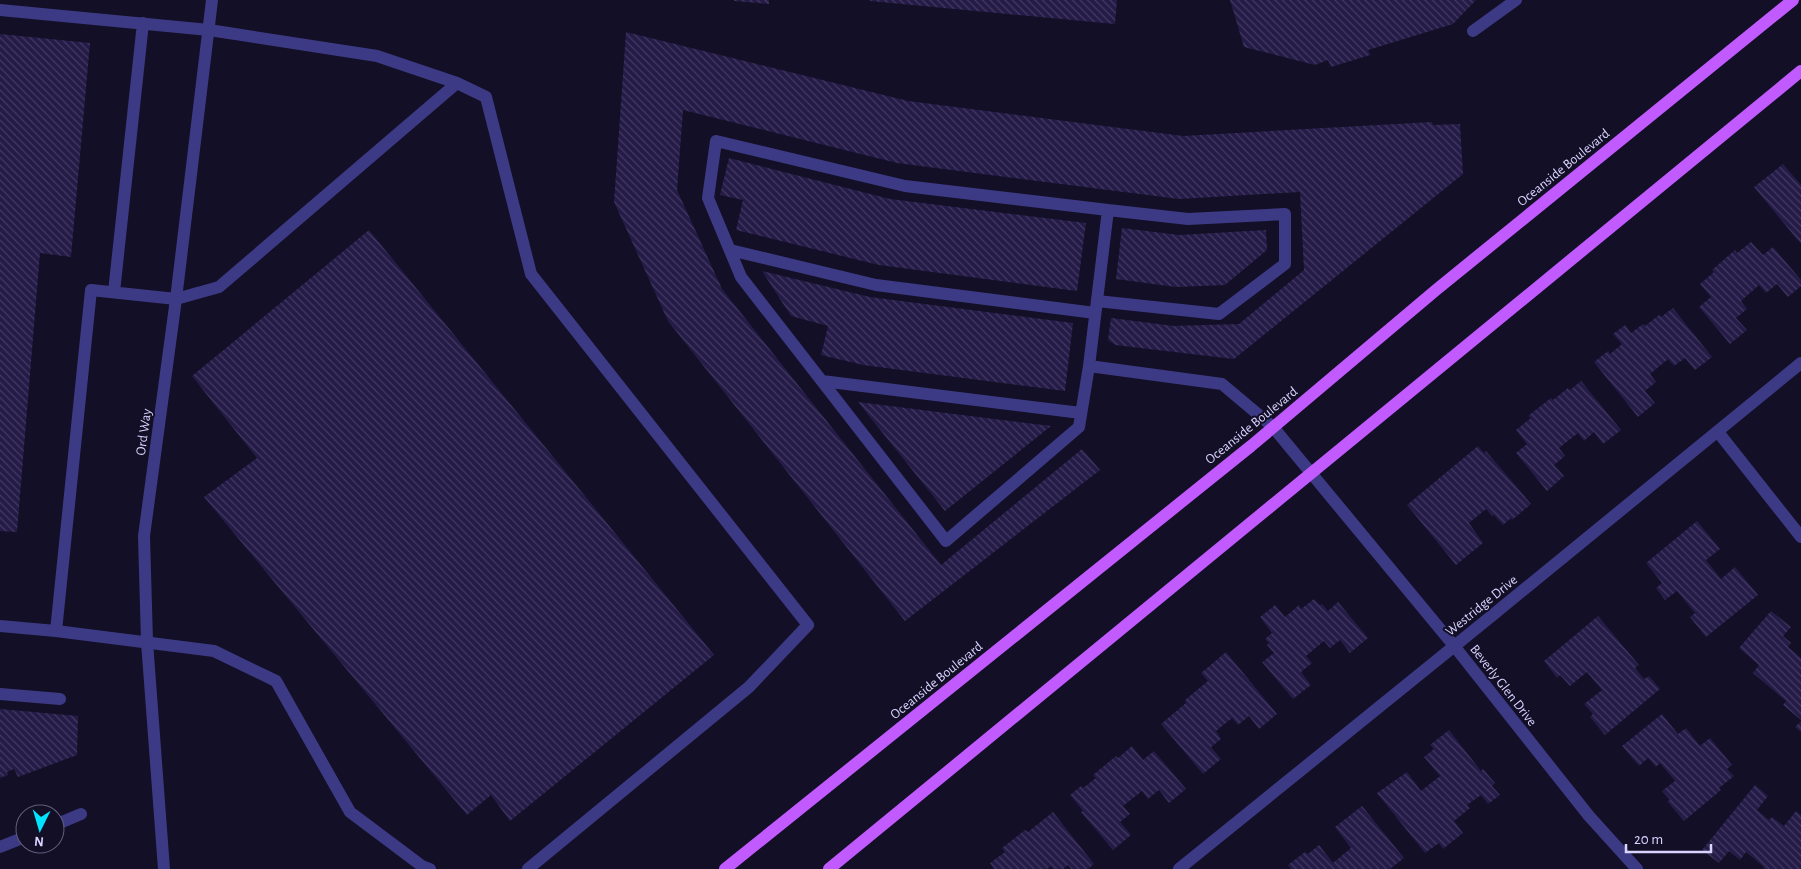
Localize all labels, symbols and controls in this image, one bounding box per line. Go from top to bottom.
street label: Oceanside Boulevard [1515,126,1612,209]
street label: Oceanside Boulevard [1203,384,1300,467]
street label: Ord Way [134,408,154,456]
street label: Westridge Drive [1443,573,1520,639]
street label: Oceanside Boulevard [888,639,985,722]
street label: Beverly Glen Drive [1467,642,1539,729]
north arrow [15,804,65,854]
scale bar [1626,822,1711,854]
text: 20 m [1634,832,1663,847]
text: N [33,834,44,848]

